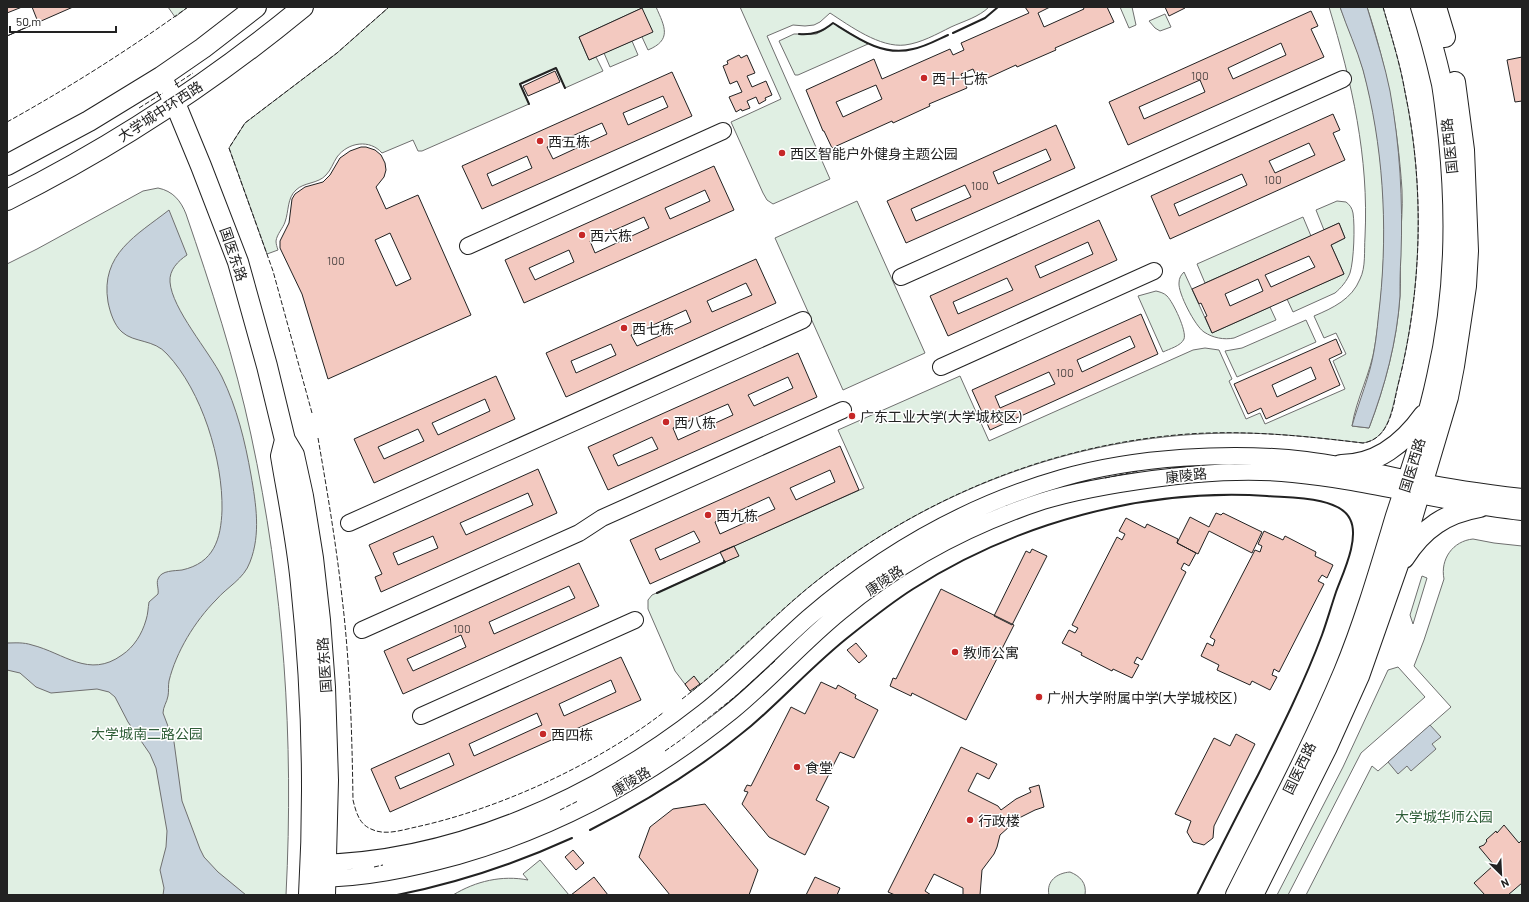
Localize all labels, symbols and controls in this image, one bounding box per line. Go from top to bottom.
scale bar [10,8,116,34]
text: 50 m [16,14,41,28]
house number: 100 [1191,68,1209,82]
place label: 西十七栋 [932,70,988,87]
marker: 西十七栋 [919,73,929,83]
street label: 大学城中环西路 [114,77,206,145]
street label: 国医西路 [1438,117,1460,175]
place label: 西五栋 [548,133,590,150]
marker: 西五栋 [535,136,545,146]
place label: 西区智能户外健身主题公园 [790,145,958,162]
marker: 西区智能户外健身主题公园 [777,148,787,158]
house number: 100 [1264,172,1282,186]
house number: 100 [971,178,989,192]
street label: 国医东路 [217,225,251,283]
place label: 西六栋 [590,227,632,244]
marker: 西六栋 [577,230,587,240]
house number: 100 [327,253,345,267]
place label: 西七栋 [632,320,674,337]
marker: 西七栋 [619,323,629,333]
house number: 100 [1056,365,1074,379]
place label: 广东工业大学(大学城校区) [860,408,1022,425]
marker: 广东工业大学(大学城校区) [847,411,857,421]
place label: 西八栋 [674,414,716,431]
marker: 西八栋 [661,417,671,427]
street label: 国医西路 [1396,436,1428,494]
street label: 康陵路 [1164,464,1208,486]
place label: 西九栋 [716,507,758,524]
marker: 西九栋 [703,510,713,520]
street label: 康陵路 [862,561,906,599]
house number: 100 [453,621,471,635]
street label: 国医东路 [314,636,334,694]
place label: 教师公寓 [963,644,1019,661]
marker: 教师公寓 [950,647,960,657]
place label: 广州大学附属中学(大学城校区) [1047,689,1237,706]
marker: 广州大学附属中学(大学城校区) [1034,692,1044,702]
park label: 大学城南二路公园 [91,725,203,742]
place label: 西四栋 [551,726,593,743]
marker: 西四栋 [538,729,548,739]
street label: 国医西路 [1279,739,1319,797]
place label: 食堂 [805,759,833,776]
marker: 食堂 [792,762,802,772]
street label: 康陵路 [609,763,653,799]
park label: 大学城华师公园 [1395,808,1493,825]
place label: 行政楼 [978,812,1020,829]
marker: 行政楼 [965,815,975,825]
north arrow [1481,854,1521,894]
text: N [1499,876,1511,891]

